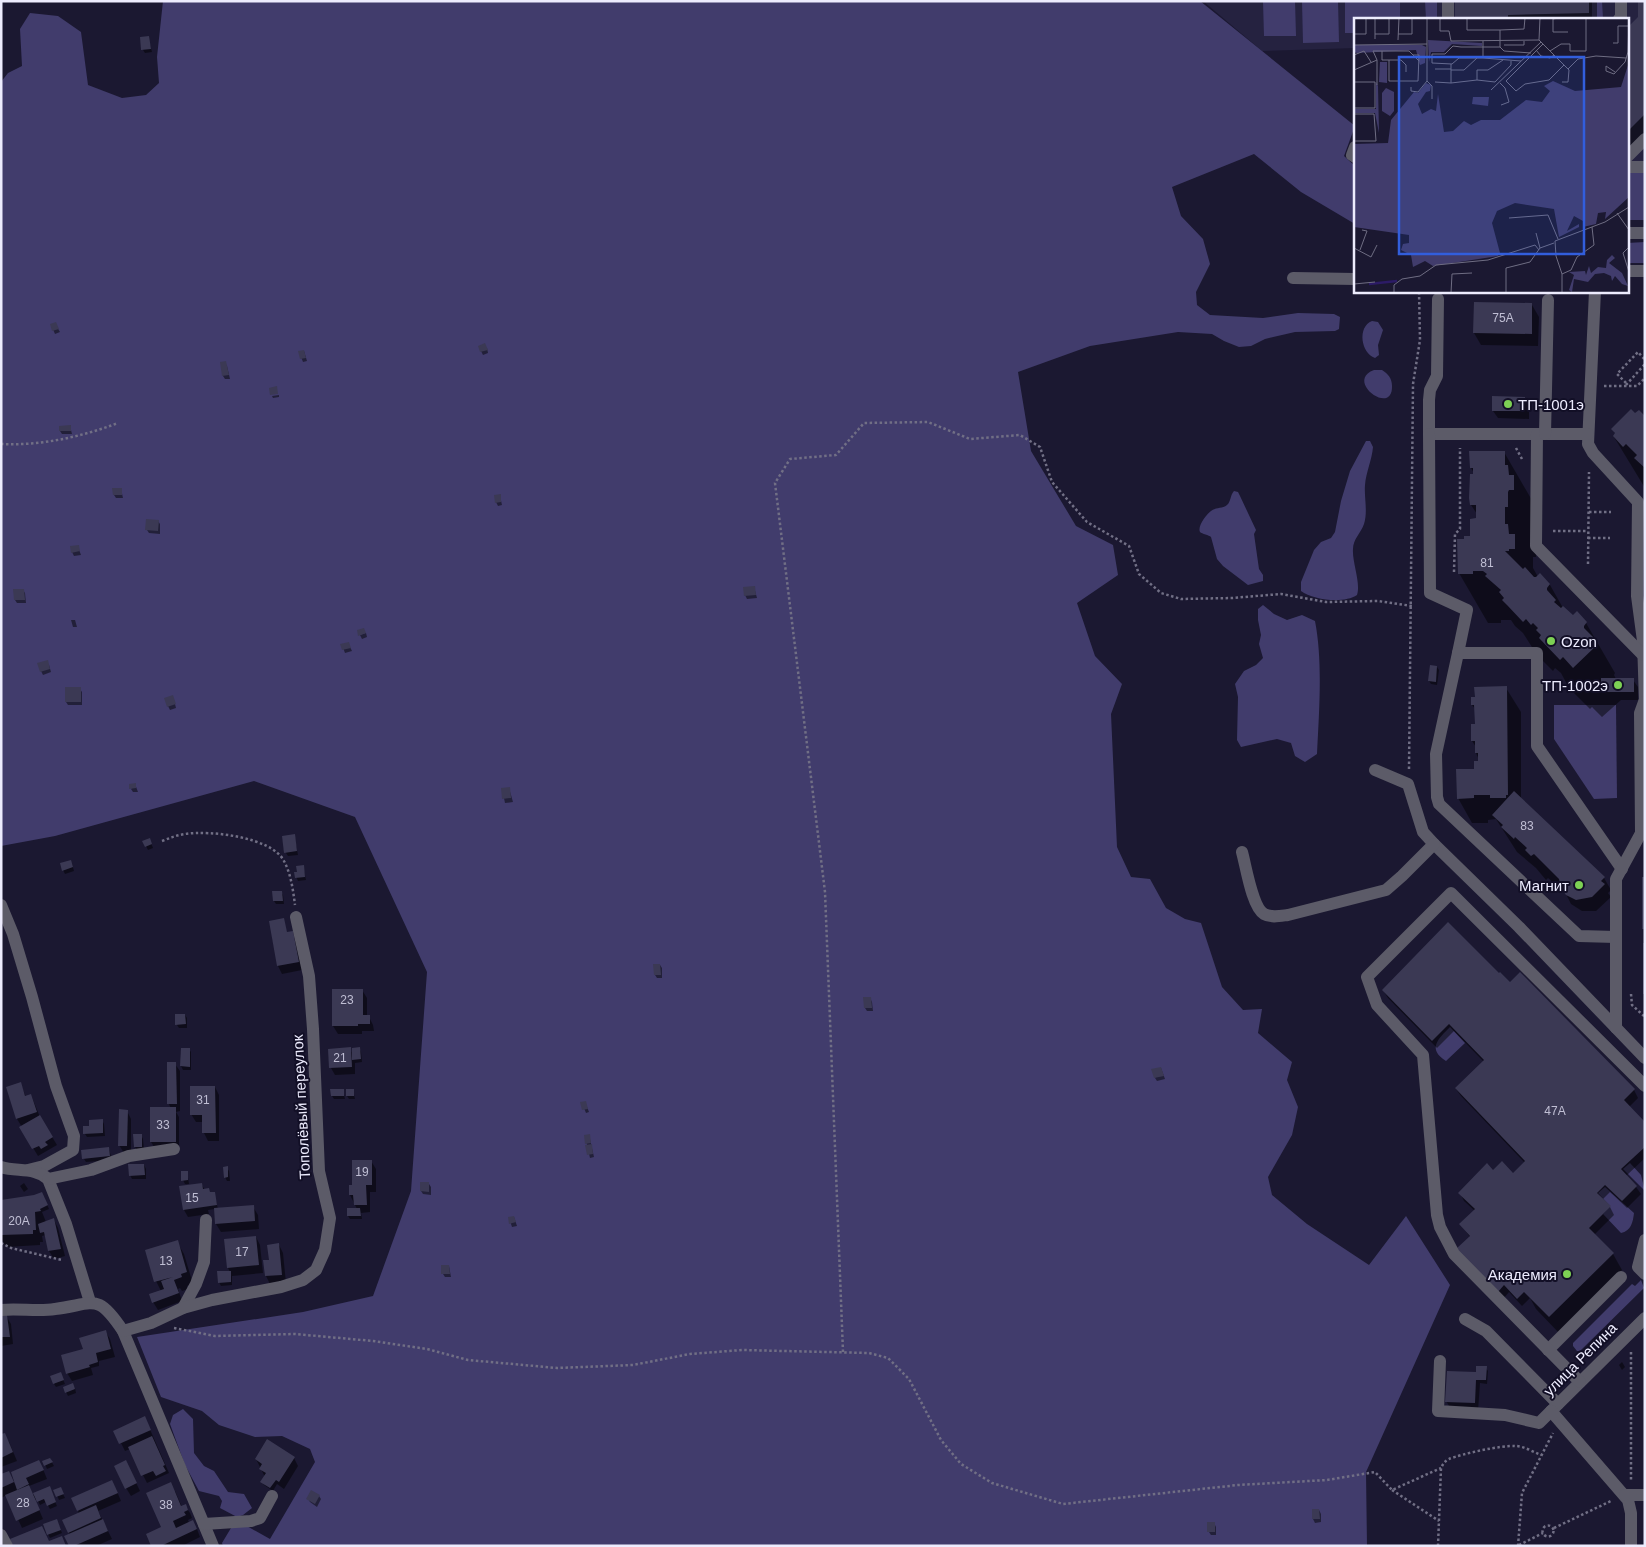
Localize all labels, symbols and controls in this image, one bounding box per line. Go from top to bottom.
inset map [1354,18,1628,292]
house number: 75А [1492,311,1514,325]
place label: ТП-1001э [1518,396,1584,413]
marker: ТП-1001э [1502,398,1514,410]
house number: 81 [1480,556,1494,570]
place label: Ozon [1561,633,1597,650]
marker: Ozon [1545,635,1557,647]
place label: ТП-1002э [1542,677,1608,694]
marker: ТП-1002э [1612,679,1624,691]
house number: 83 [1520,819,1534,833]
place label: Магнит [1519,877,1569,894]
marker: Магнит [1573,879,1585,891]
house number: 23 [340,993,354,1007]
street label: Тополёвый переулок [289,1034,313,1180]
house number: 21 [333,1051,347,1065]
house number: 31 [196,1093,210,1107]
house number: 47А [1544,1104,1566,1118]
house number: 33 [156,1118,170,1132]
house number: 19 [355,1165,369,1179]
house number: 15 [185,1191,199,1205]
house number: 20А [8,1214,30,1228]
house number: 17 [235,1245,249,1259]
house number: 13 [159,1254,173,1268]
place label: Академия [1488,1266,1557,1283]
marker: Академия [1561,1268,1573,1280]
street label: улица Репина [1540,1319,1620,1399]
house number: 28 [16,1496,30,1510]
house number: 38 [159,1498,173,1512]

